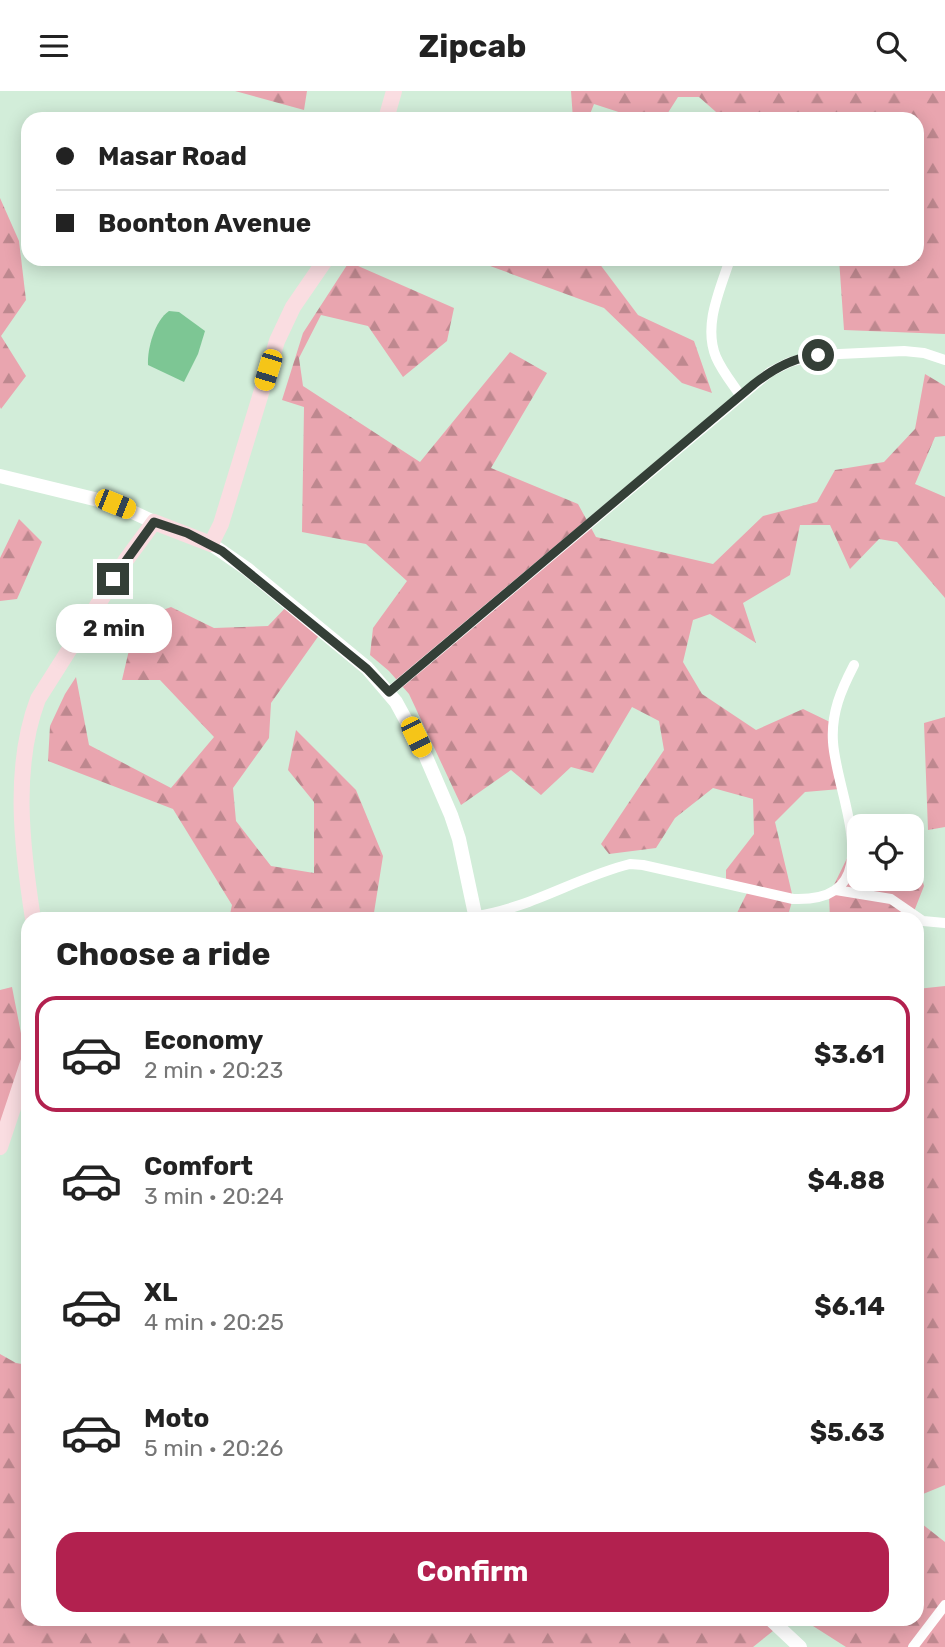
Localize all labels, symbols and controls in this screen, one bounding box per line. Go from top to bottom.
icon: menu [35,27,73,65]
text: Zipcab [418,27,527,65]
icon: search [872,27,910,65]
text: Masar Road [98,141,247,172]
text: Boonton Avenue [98,208,311,239]
route start [802,339,834,371]
car [252,347,285,393]
car [92,486,139,522]
route end [97,563,129,595]
callout: 2 min [55,603,171,653]
text: 2 min [83,614,145,642]
car [398,714,435,760]
map controls [847,814,924,891]
button: locate [847,814,924,891]
text: Choose a ride [56,935,270,973]
icon: car [60,1023,123,1086]
text: Economy [144,1025,263,1056]
text: $3.61 [814,1039,885,1070]
text: 2 min · 20:23 [144,1056,283,1084]
icon: car [60,1149,123,1212]
text: Comfort [144,1151,253,1182]
text: $4.88 [808,1165,885,1196]
text: 3 min · 20:24 [144,1182,284,1210]
icon: car [60,1275,123,1338]
text: XL [144,1277,177,1308]
text: $6.14 [814,1291,885,1322]
text: 4 min · 20:25 [144,1308,284,1336]
icon: car [60,1401,123,1464]
text: Moto [144,1403,209,1434]
text: $5.63 [810,1417,885,1448]
text: 5 min · 20:26 [144,1434,283,1462]
button: Confirm [56,1532,889,1612]

